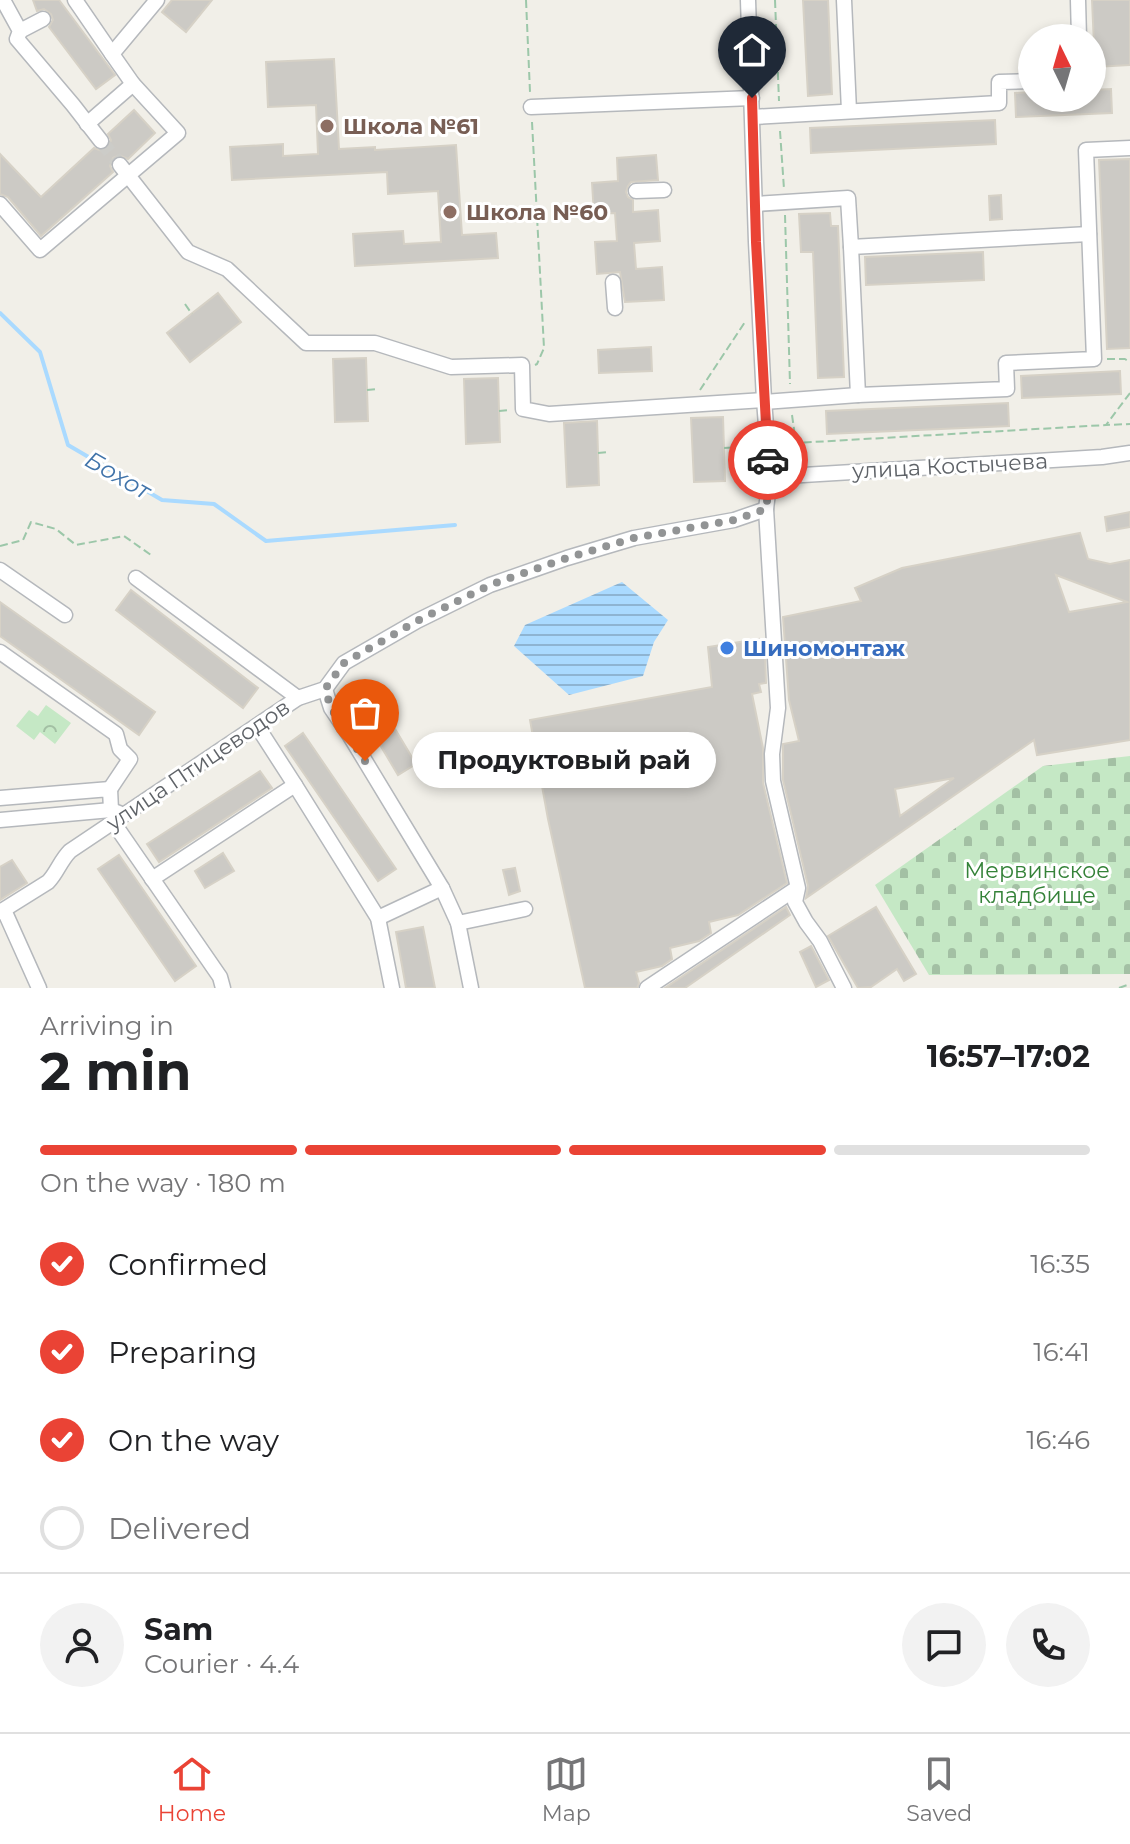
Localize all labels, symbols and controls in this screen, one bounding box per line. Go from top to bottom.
pin [718,16,786,98]
north arrow [1018,24,1106,112]
map controls [1018,24,1106,112]
icon: home [730,28,774,72]
place label: Школа №61 [343,113,479,140]
marker: Школа №61 [318,117,336,135]
place label: Школа №60 [466,199,608,226]
marker: Школа №60 [441,203,459,221]
courier [728,420,808,500]
icon: car [746,438,790,482]
water label: Бохот [80,445,157,506]
street label: улица Костычева [850,447,1049,485]
place label: Шиномонтаж [743,635,905,662]
marker: Шиномонтаж [718,639,736,657]
pin [331,679,399,761]
icon: bag [343,691,387,735]
street label: улица Птицеводов [100,693,295,837]
callout: Продуктовый рай [413,733,717,789]
text: Продуктовый рай [437,744,691,776]
park label: Мервинское кладбище [964,857,1110,909]
text: Arriving in [40,1010,174,1042]
text: 16:57–17:02 [927,1038,1090,1075]
text: 2 min [40,1040,192,1103]
text: On the way · 180 m [40,1167,286,1199]
icon: check [40,1242,84,1286]
text: Confirmed [108,1246,268,1283]
text: 16:35 [1030,1248,1090,1280]
icon: check [40,1330,84,1374]
text: Preparing [108,1334,257,1371]
text: 16:41 [1033,1336,1090,1368]
icon: check [40,1418,84,1462]
text: On the way [108,1422,279,1459]
text: 16:46 [1026,1424,1090,1456]
text: Delivered [108,1510,251,1547]
button: person [40,1603,124,1687]
button: chat [902,1603,986,1687]
button: phone [1006,1603,1090,1687]
text: Sam [144,1611,213,1648]
text: Courier · 4.4 [144,1648,299,1680]
tab: Home [158,1752,226,1827]
tab: Map [542,1752,591,1827]
tab: Saved [906,1752,972,1827]

